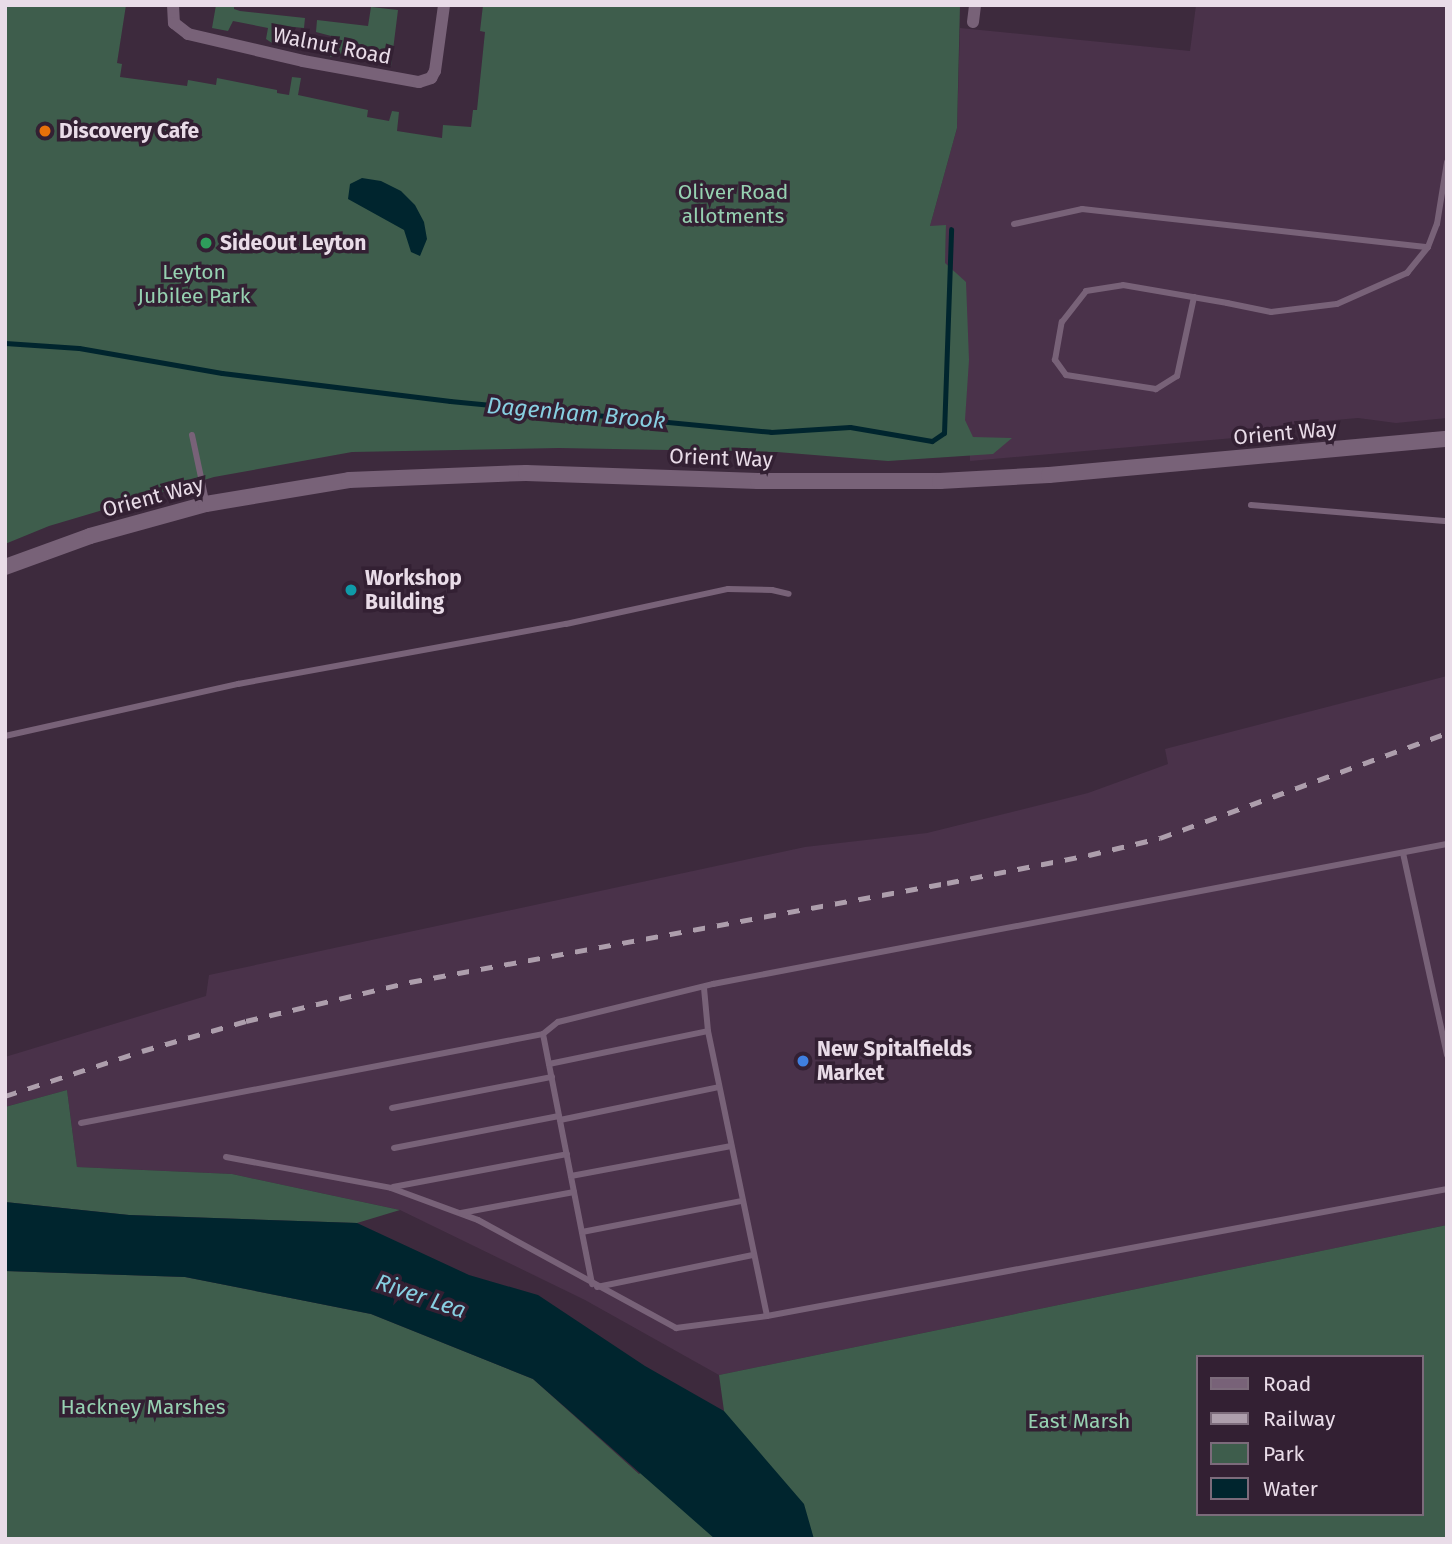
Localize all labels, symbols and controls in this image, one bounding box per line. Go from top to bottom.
street label: Walnut Road [271,22,393,70]
place label: Discovery Cafe [59,118,199,144]
marker: Discovery Cafe [37,123,53,139]
park label: Oliver Road allotments [678,179,788,229]
place label: SideOut Leyton [220,230,366,256]
marker: SideOut Leyton [198,235,214,251]
park label: Leyton Jubilee Park [138,259,250,309]
water label: Dagenham Brook [485,391,667,435]
street label: Orient Way [1232,416,1338,450]
street label: Orient Way [669,444,773,472]
street label: Orient Way [100,471,206,523]
place label: Workshop Building [365,565,462,615]
marker: Workshop Building [343,582,359,598]
place label: New Spitalfields Market [817,1036,972,1086]
marker: New Spitalfields Market [795,1053,811,1069]
water label: River Lea [372,1268,470,1324]
legend [1196,1355,1424,1516]
text: Road [1263,1371,1311,1397]
park label: Hackney Marshes [61,1394,225,1420]
text: Railway [1263,1406,1335,1432]
park label: East Marsh [1028,1408,1130,1434]
text: Park [1263,1441,1304,1467]
text: Water [1263,1476,1318,1502]

